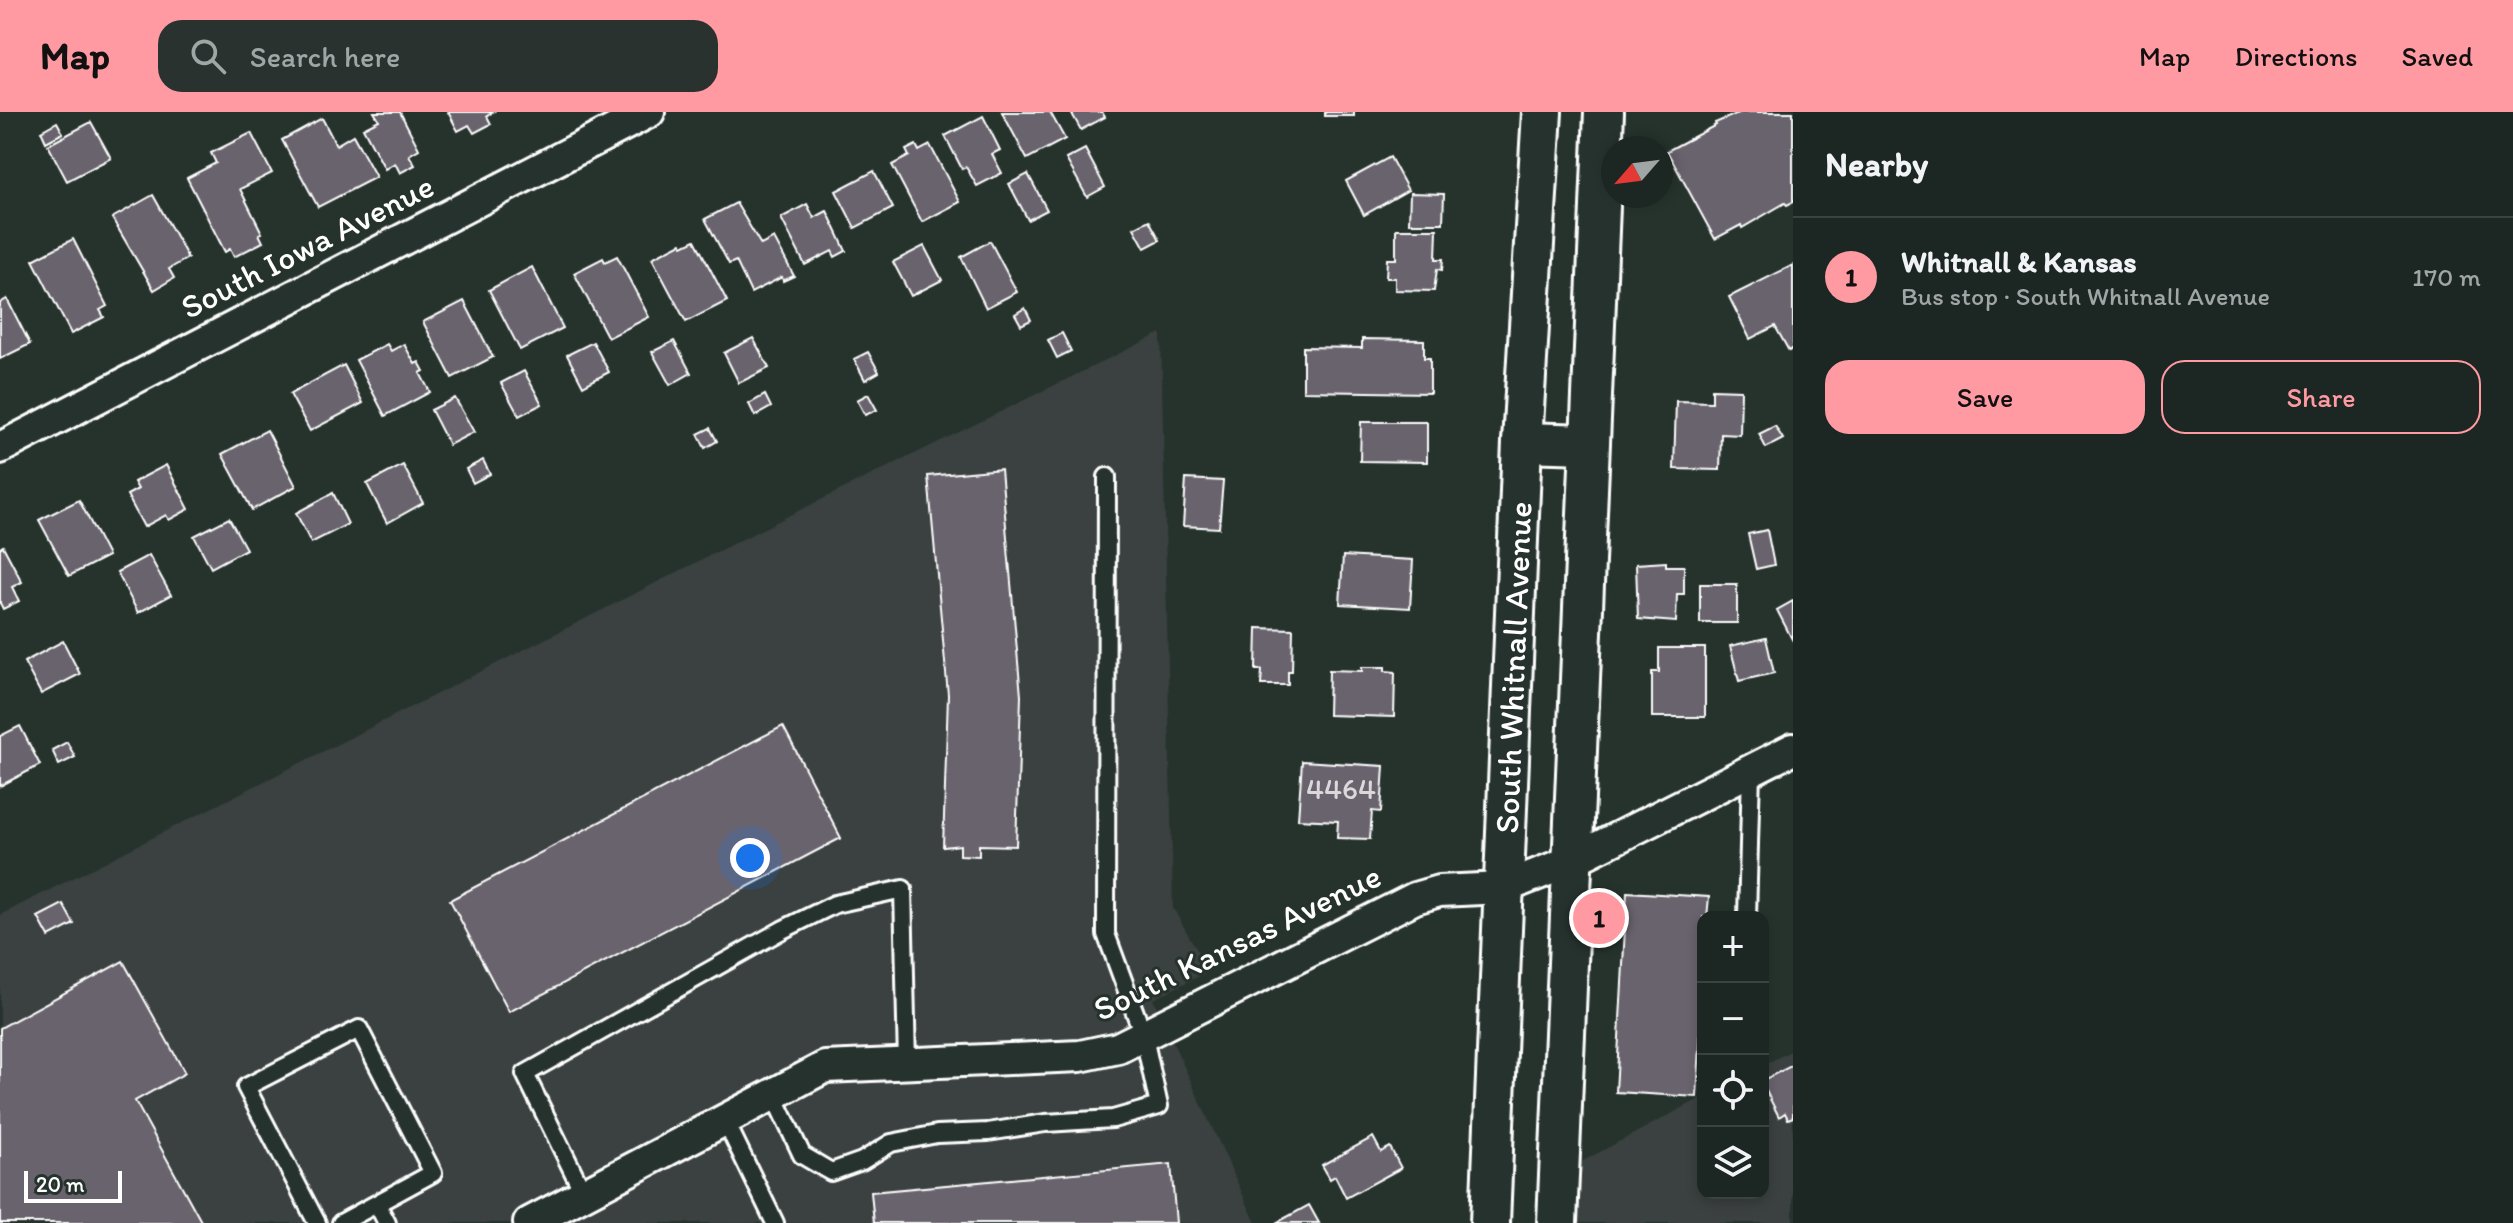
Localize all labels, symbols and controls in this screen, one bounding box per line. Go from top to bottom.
search box [158,20,718,92]
text: Map [40,33,110,79]
icon: search [186,34,230,78]
text: Search here [250,38,400,75]
text: Map [2139,39,2190,73]
text: Directions [2234,39,2358,73]
text: Saved [2402,39,2473,73]
north arrow [1601,136,1673,208]
text: Nearby [1825,144,1928,185]
street label: South Iowa Avenue [174,165,441,328]
text: Whitnall & Kansas [1901,243,2137,280]
text: 1 [1845,261,1857,293]
text: 170 m [2412,261,2481,293]
text: Bus stop · South Whitnall Avenue [1901,280,2270,312]
button: Save [1825,360,2145,434]
button: Share [2161,360,2481,434]
street label: South Whitnall Avenue [1486,501,1541,834]
house number: 4464 [1306,770,1376,807]
your location [730,838,770,878]
street label: South Kansas Avenue [1087,855,1388,1030]
pin: 1 [1573,888,1625,948]
map controls [1697,911,1769,1199]
button: + [1697,911,1769,983]
button: − [1697,983,1769,1055]
button: locate [1697,1055,1769,1127]
button: layers [1697,1127,1769,1199]
scale bar [24,1167,122,1203]
text: 20 m [36,1171,85,1198]

